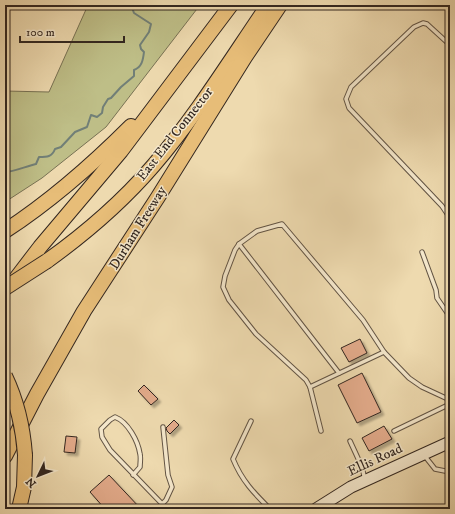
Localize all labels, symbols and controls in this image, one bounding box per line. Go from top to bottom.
scale bar [20,18,124,44]
text: 100 m [26,25,55,40]
street label: East End Connector [133,83,218,185]
street label: Durham Freeway [105,183,171,273]
street label: Ellis Road [345,439,405,481]
north arrow [18,456,58,496]
text: N [23,474,40,490]

